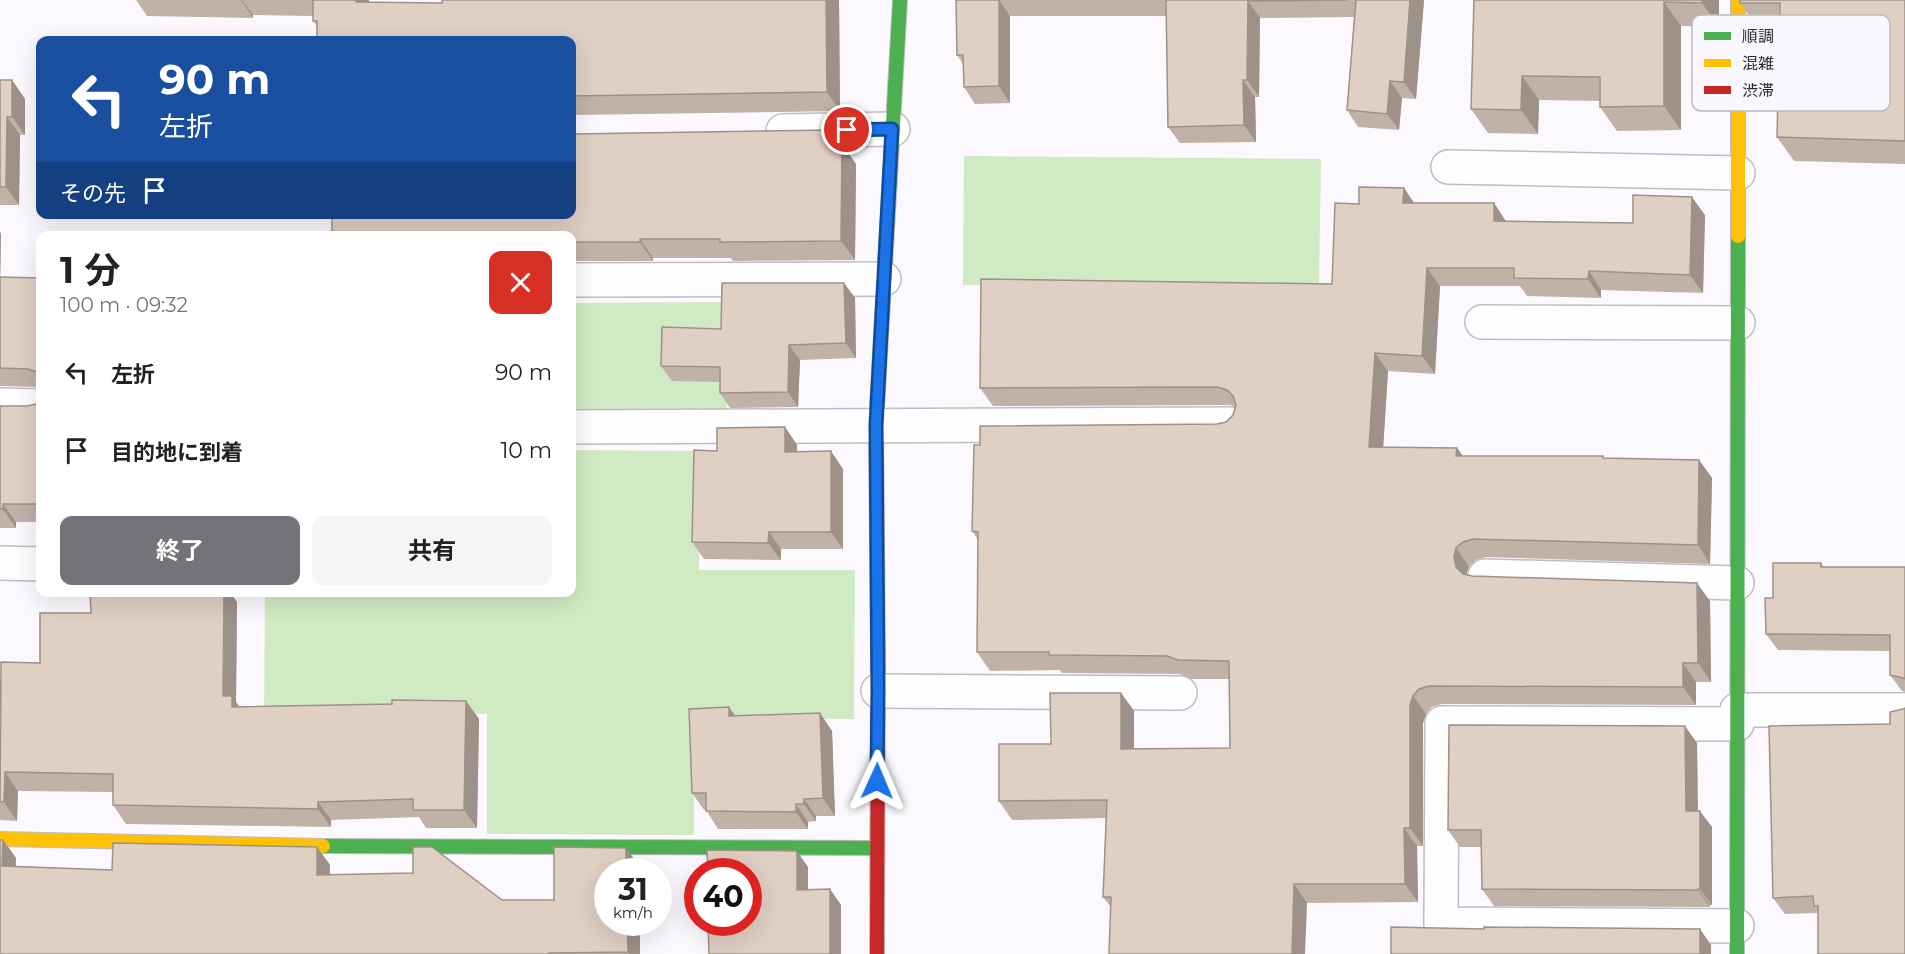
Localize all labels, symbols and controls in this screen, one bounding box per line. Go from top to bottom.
legend [1692,15,1890,111]
text: 順調 [1742,27,1774,46]
text: 90 m [159,53,270,105]
text: 混雑 [1742,54,1774,73]
icon: left [60,60,138,138]
text: 渋滞 [1742,81,1774,100]
pin [821,104,872,155]
text: 左折 [159,110,213,143]
icon: arrive [830,113,863,146]
icon: arrive [138,174,171,207]
text: その先 [60,180,126,207]
text: 1 分 [60,248,120,292]
button: close [489,251,552,314]
text: 100 m · 09:32 [60,293,188,317]
icon: left [60,356,93,389]
text: 90 m [495,359,552,386]
text: 左折 [111,361,155,388]
icon: arrive [60,434,93,467]
text: 10 m [500,437,552,464]
text: 目的地に到着 [111,439,243,466]
button: 終了 [60,516,300,585]
button: 共有 [312,516,552,585]
position arrow [845,749,909,813]
speed limit sign: 40 [684,858,762,936]
text: 31 [618,871,648,908]
text: km/h [613,903,653,922]

